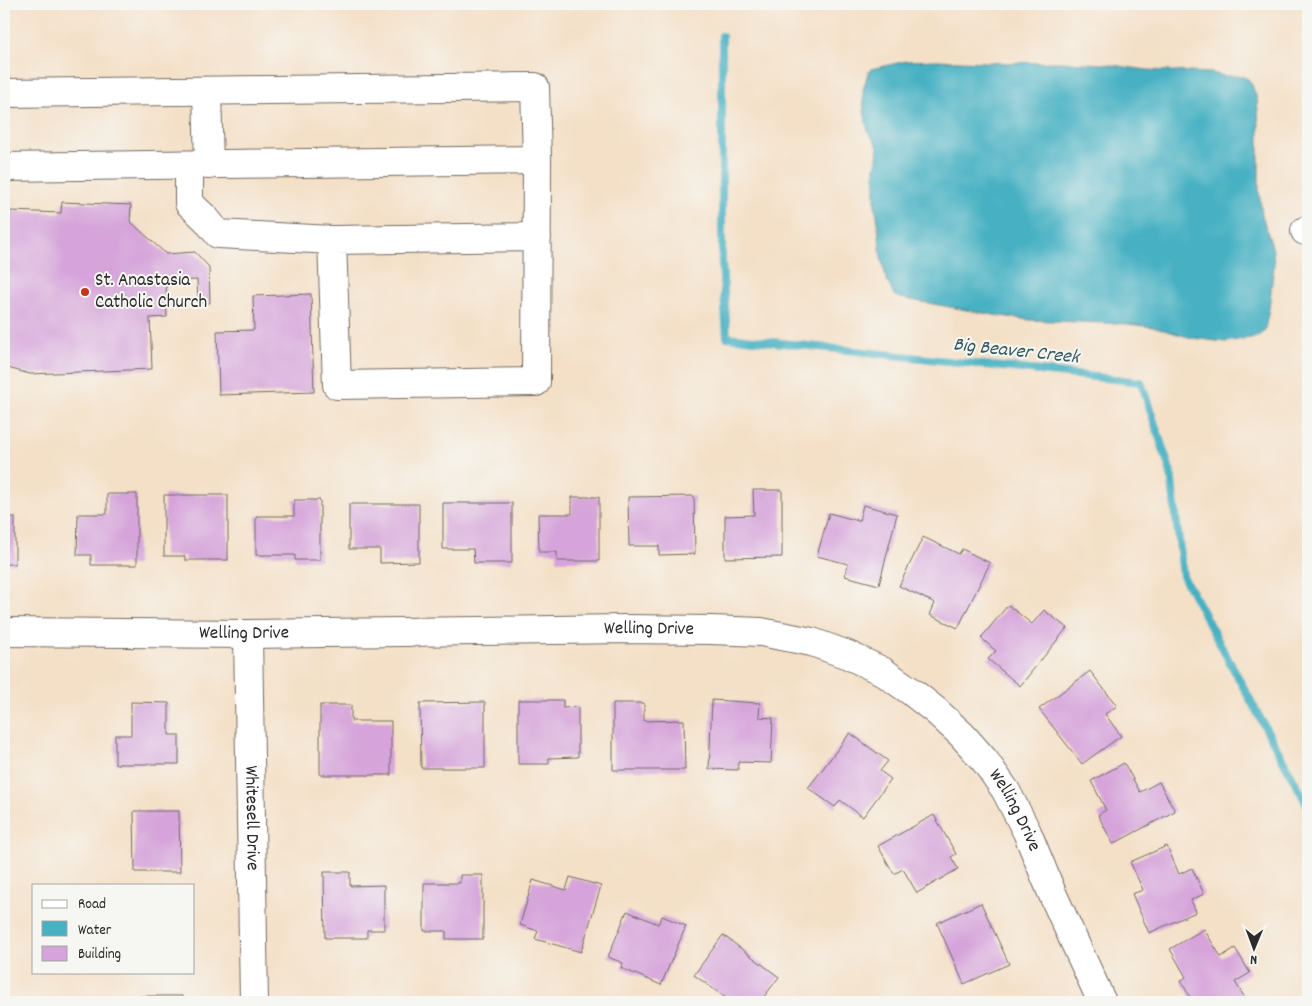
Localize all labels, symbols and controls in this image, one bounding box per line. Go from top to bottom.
place label: St. Anastasia Catholic Church [95,268,207,317]
marker: St. Anastasia Catholic Church [79,286,91,298]
water label: Big Beaver Creek [952,331,1082,373]
street label: Welling Drive [604,615,694,643]
street label: Welling Drive [199,620,289,647]
street label: Welling Drive [981,764,1047,856]
street label: Whitesell Drive [237,765,265,871]
legend [32,884,195,974]
text: Road [78,894,106,916]
text: Water [78,920,112,942]
north arrow [1230,924,1280,974]
text: Building [78,944,121,966]
text: N [1250,949,1257,969]

